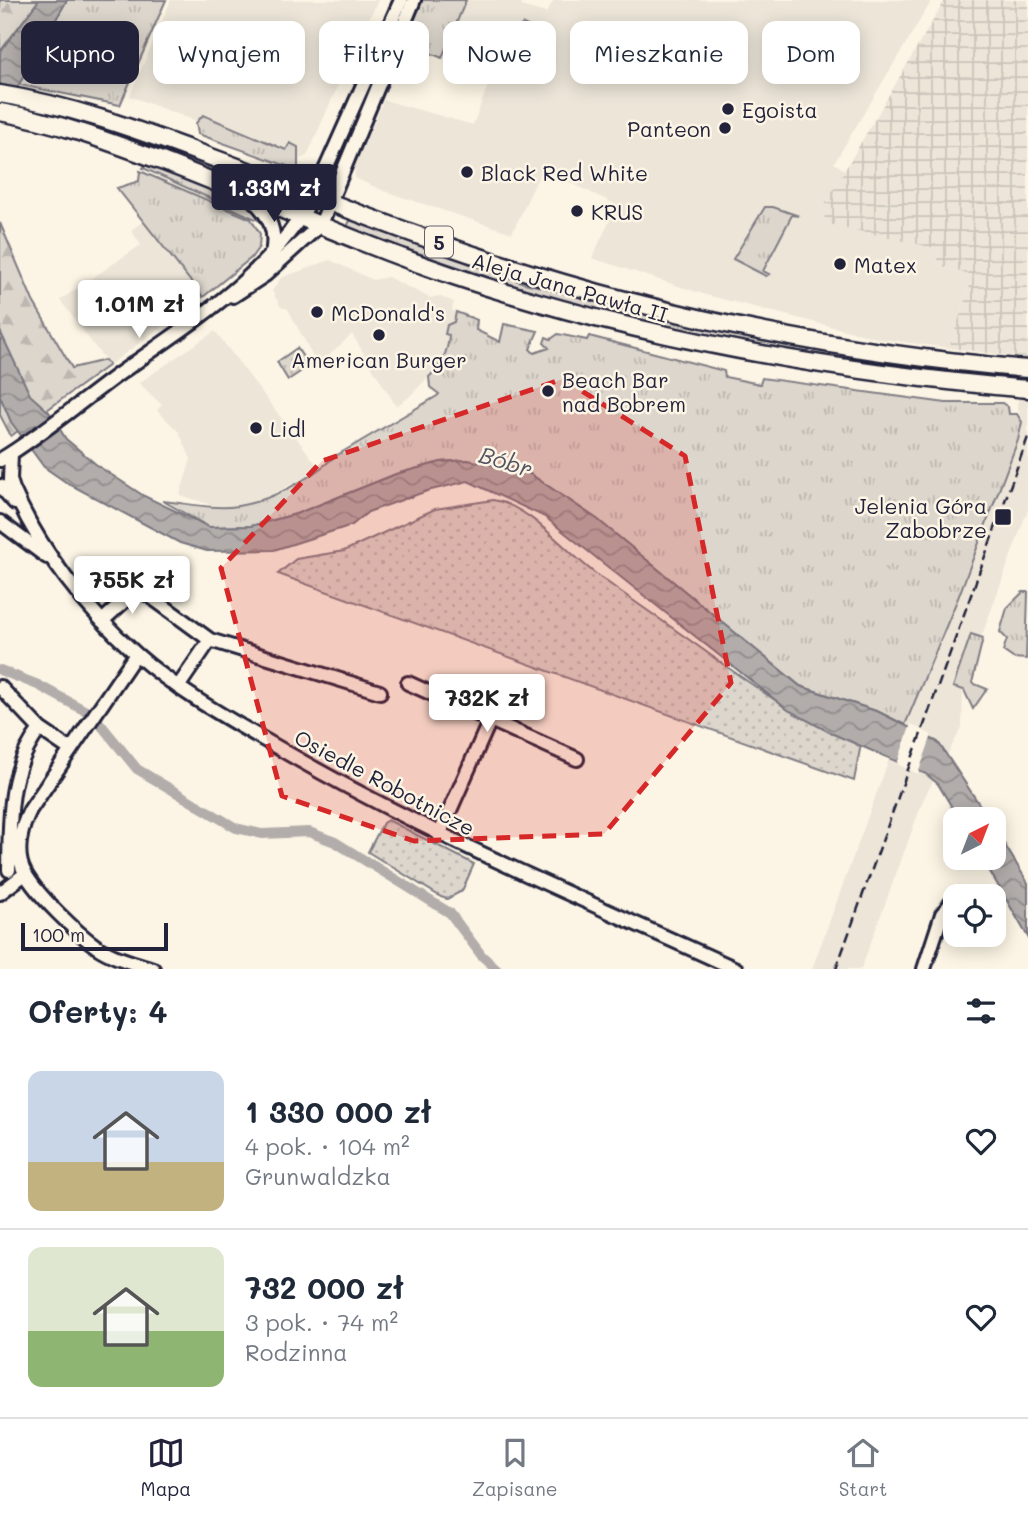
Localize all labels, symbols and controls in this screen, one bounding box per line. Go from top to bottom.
chip: Kupno [21,21,139,84]
chip: Wynajem [153,21,305,84]
chip: Filtry [319,21,429,84]
chip: Nowe [443,21,556,84]
chip: Mieszkanie [570,21,748,84]
chip: Dom [762,21,860,84]
place label: Egoista [742,96,818,123]
marker: Egoista [720,101,736,117]
place label: Panteon [627,115,711,142]
marker: Panteon [717,120,733,136]
place label: Black Red White [481,159,648,186]
pin: 1.33M zł [202,164,346,224]
marker: Black Red White [459,164,475,180]
text: 1.33M zł [227,172,321,202]
place label: KRUS [591,198,643,225]
marker: KRUS [569,203,585,219]
road number: 5 [425,226,453,258]
street label: Aleja Jana Pawła II [469,246,671,328]
place label: Matex [854,251,917,278]
marker: Matex [832,256,848,272]
pin: 1.01M zł [67,280,211,340]
text: 1.01M zł [94,288,184,318]
place label: McDonald's [331,299,445,326]
marker: McDonald's [309,304,325,320]
marker: American Burger [371,327,387,343]
place label: American Burger [291,346,467,373]
place label: Beach Bar nad Bobrem [562,366,686,417]
marker: Beach Bar nad Bobrem [540,383,556,399]
place label: Lidl [270,415,306,442]
marker: Lidl [248,420,264,436]
water label: Bóbr [476,439,536,483]
place label: Jelenia Góra Zabobrze [855,492,987,543]
marker: Jelenia Góra Zabobrze [993,507,1013,527]
pin: 755K zł [67,556,197,616]
text: 755K zł [90,564,174,594]
pin: 732K zł [422,674,552,734]
text: 732K zł [445,682,529,712]
street label: Osiedle Robotnicze [290,723,480,841]
north arrow [943,807,1006,870]
map controls [943,807,1006,947]
button: locate [943,884,1006,947]
scale bar [21,920,168,952]
text: 100 m [32,922,85,947]
text: Oferty: 4 [28,991,168,1031]
icon: filters [962,992,1000,1030]
text: 1 330 000 zł [245,1091,432,1131]
icon: home [84,1099,168,1183]
icon: heart [962,1122,1000,1160]
text: 4 pok. · 104 m² [245,1131,410,1161]
text: Grunwaldzka [245,1161,391,1191]
text: 732 000 zł [245,1267,404,1307]
icon: home [84,1275,168,1359]
icon: heart [962,1298,1000,1336]
text: 3 pok. · 74 m² [245,1307,398,1337]
text: Rodzinna [245,1337,348,1367]
tab: Mapa [141,1434,191,1501]
tab: Zapisane [472,1434,558,1501]
tab: Start [839,1434,887,1501]

